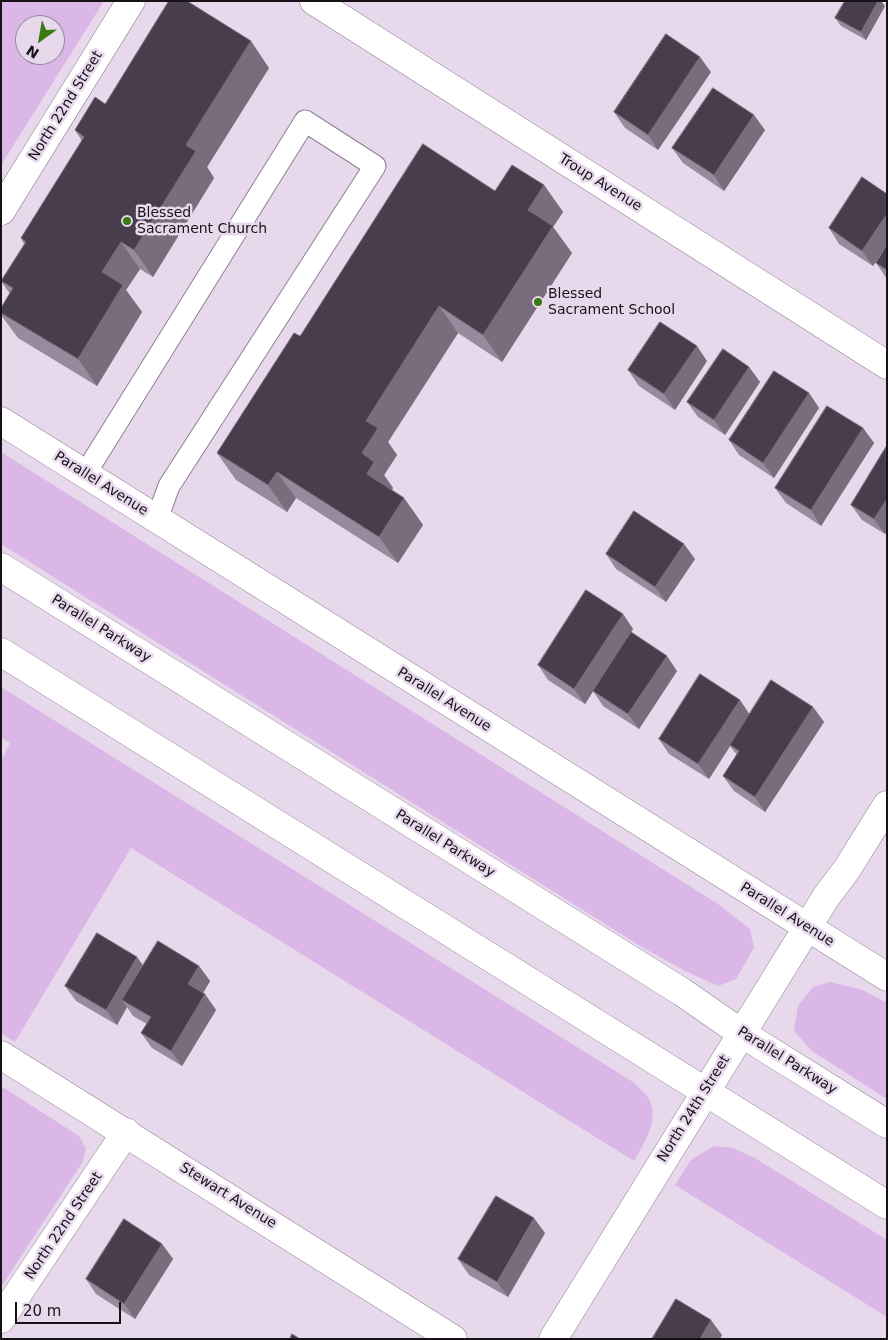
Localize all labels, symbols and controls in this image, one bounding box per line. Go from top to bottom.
north arrow [15,15,65,65]
street label: North 22nd Street [25,48,107,164]
street label: Troup Avenue [555,151,645,215]
place label: Blessed Sacrament Church [137,205,267,238]
marker: Blessed Sacrament Church [121,215,133,227]
place label: Blessed Sacrament School [548,286,675,318]
marker: Blessed Sacrament School [532,296,544,308]
street label: Parallel Avenue [51,448,151,520]
street label: Parallel Parkway [48,592,154,666]
street label: Parallel Avenue [394,664,494,736]
street label: Parallel Parkway [392,807,498,881]
street label: Parallel Avenue [737,879,837,951]
street label: Parallel Parkway [734,1024,840,1098]
street label: North 24th Street [654,1052,734,1166]
street label: Stewart Avenue [177,1160,279,1232]
street label: North 22nd Street [22,1169,106,1283]
scale bar [18,1292,124,1324]
text: 20 m [23,1302,61,1320]

